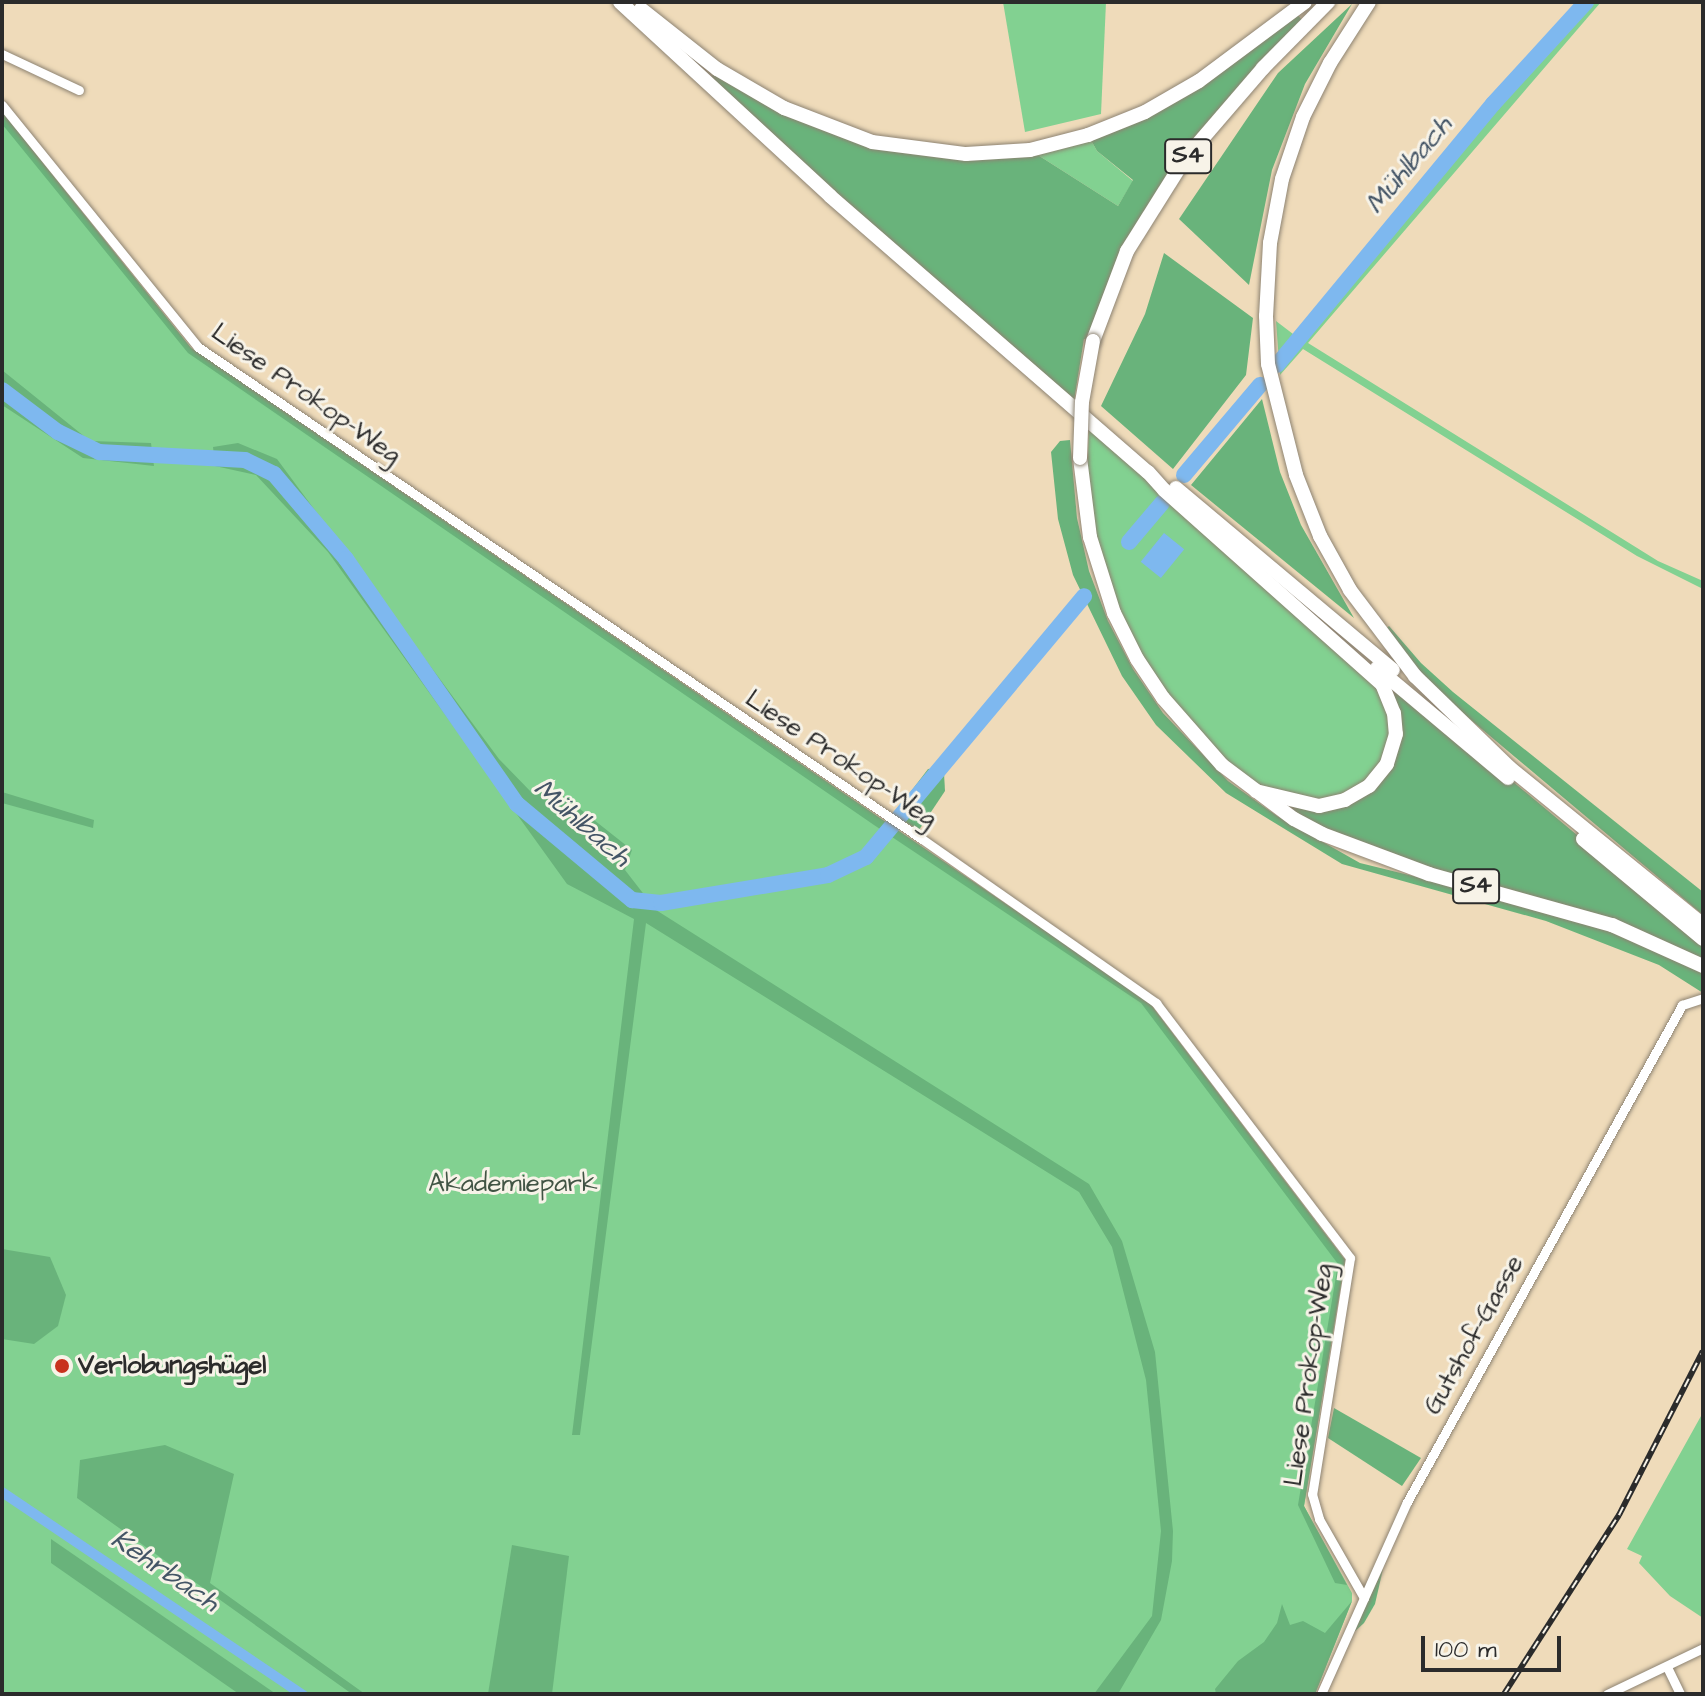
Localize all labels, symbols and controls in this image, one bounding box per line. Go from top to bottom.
water label: Mühlbach [1358,109,1460,221]
road number: S4 [1164,136,1212,176]
street label: Liese Prokop-Weg [205,317,407,471]
street label: Liese Prokop-Weg [739,683,943,835]
water label: Mühlbach [527,772,637,874]
road number: S4 [1452,866,1500,906]
park label: Akademiepark [428,1168,598,1200]
street label: Gutshof-Gasse [1417,1250,1531,1420]
street label: Liese Prokop-Weg [1278,1262,1340,1488]
place label: Verlobungshügel [78,1350,266,1382]
marker: Verlobungshügel [53,1357,71,1375]
water label: Kehrbach [105,1523,225,1619]
scale bar [1425,1620,1565,1670]
text: 100 m [1435,1633,1497,1667]

